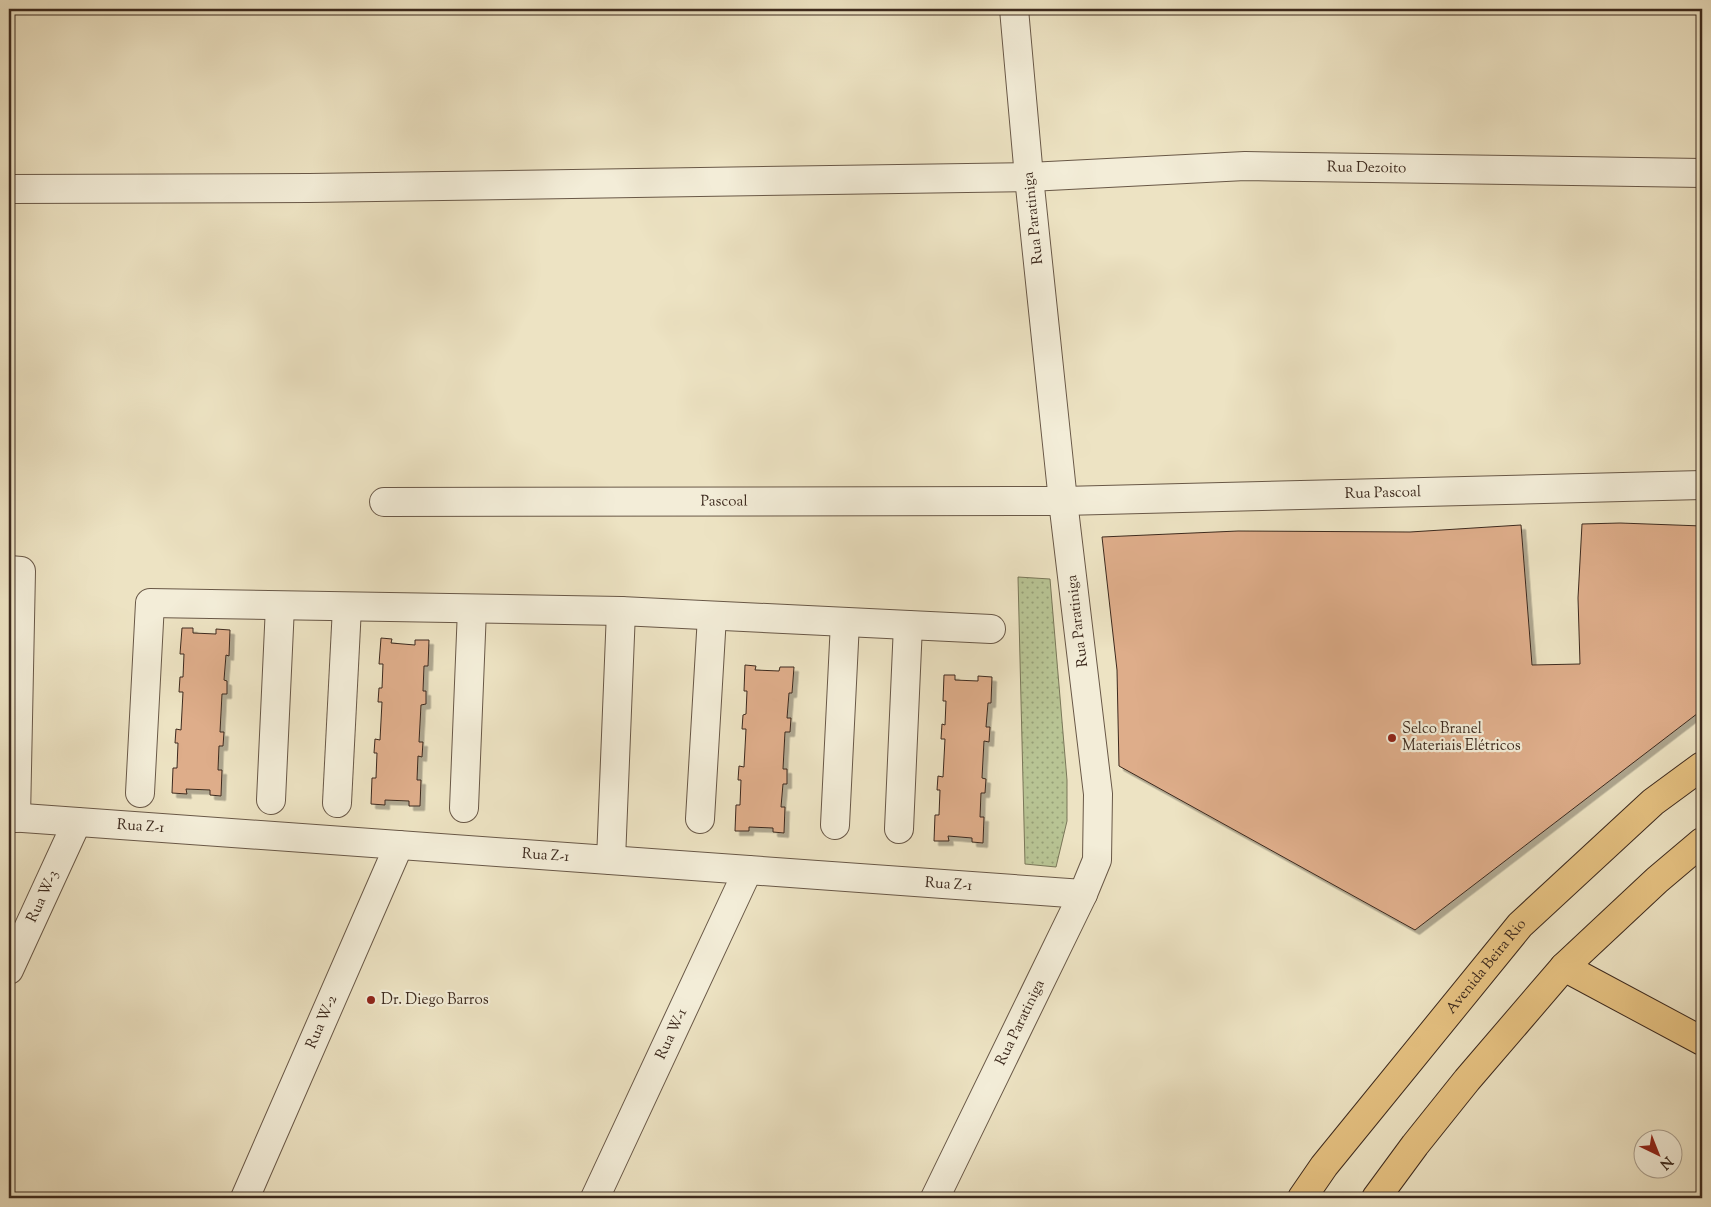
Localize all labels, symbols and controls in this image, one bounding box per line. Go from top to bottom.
street label: Rua Dezoito [1327,157,1406,179]
street label: Rua Paratiniga [1019,171,1049,265]
street label: Rua Pascoal [1344,482,1421,504]
street label: Pascoal [700,491,748,512]
street label: Rua Paratiniga [1062,573,1094,668]
place label: Selco Branel Materiais Elétricos [1402,719,1521,757]
marker: Selco Branel Materiais Elétricos [1386,732,1398,744]
street label: Rua Z-1 [116,814,165,839]
street label: Rua Z-1 [521,843,570,868]
street label: Rua W-3 [22,867,64,926]
street label: Rua Z-1 [924,872,973,897]
street label: Avenida Beira Rio [1441,914,1531,1019]
street label: Rua Paratiniga [991,976,1050,1069]
place label: Dr. Diego Barros [381,990,489,1011]
street label: Rua W-2 [301,992,343,1052]
marker: Dr. Diego Barros [365,994,377,1006]
street label: Rua W-1 [651,1005,693,1063]
north arrow [1634,1130,1684,1180]
text: N [1655,1151,1676,1173]

